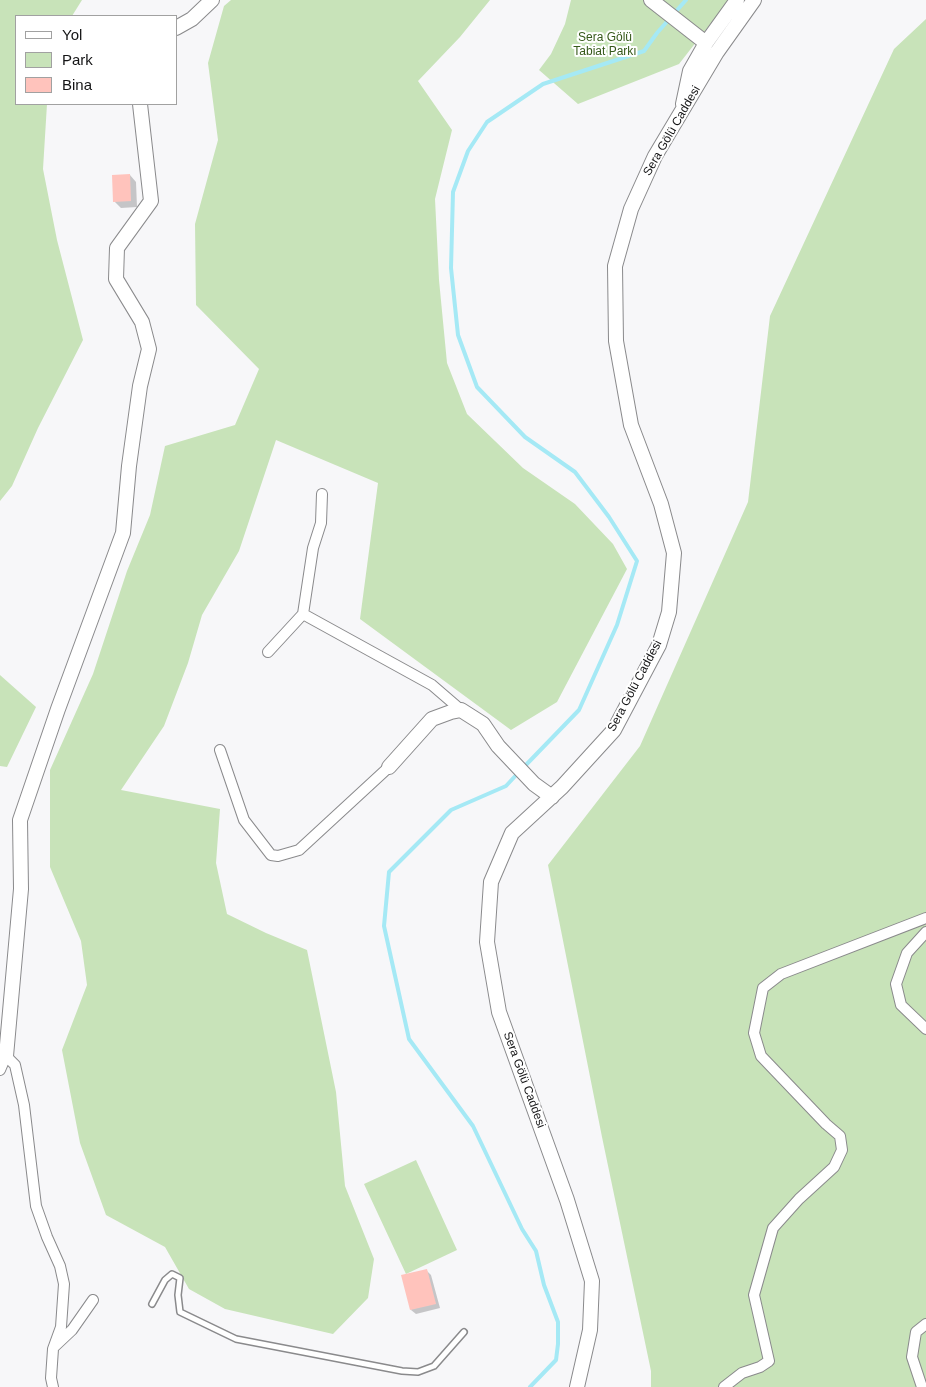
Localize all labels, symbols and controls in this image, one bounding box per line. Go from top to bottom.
legend [15,15,178,105]
text: Yol [62,26,82,43]
park label: Sera Gölü Tabiat Parkı [573,31,637,59]
text: Park [62,51,93,68]
text: Bina [62,76,92,93]
street label: Sera Gölü Caddesi [640,83,704,179]
street label: Sera Gölü Caddesi [605,638,665,734]
street label: Sera Gölü Caddesi [500,1030,548,1130]

